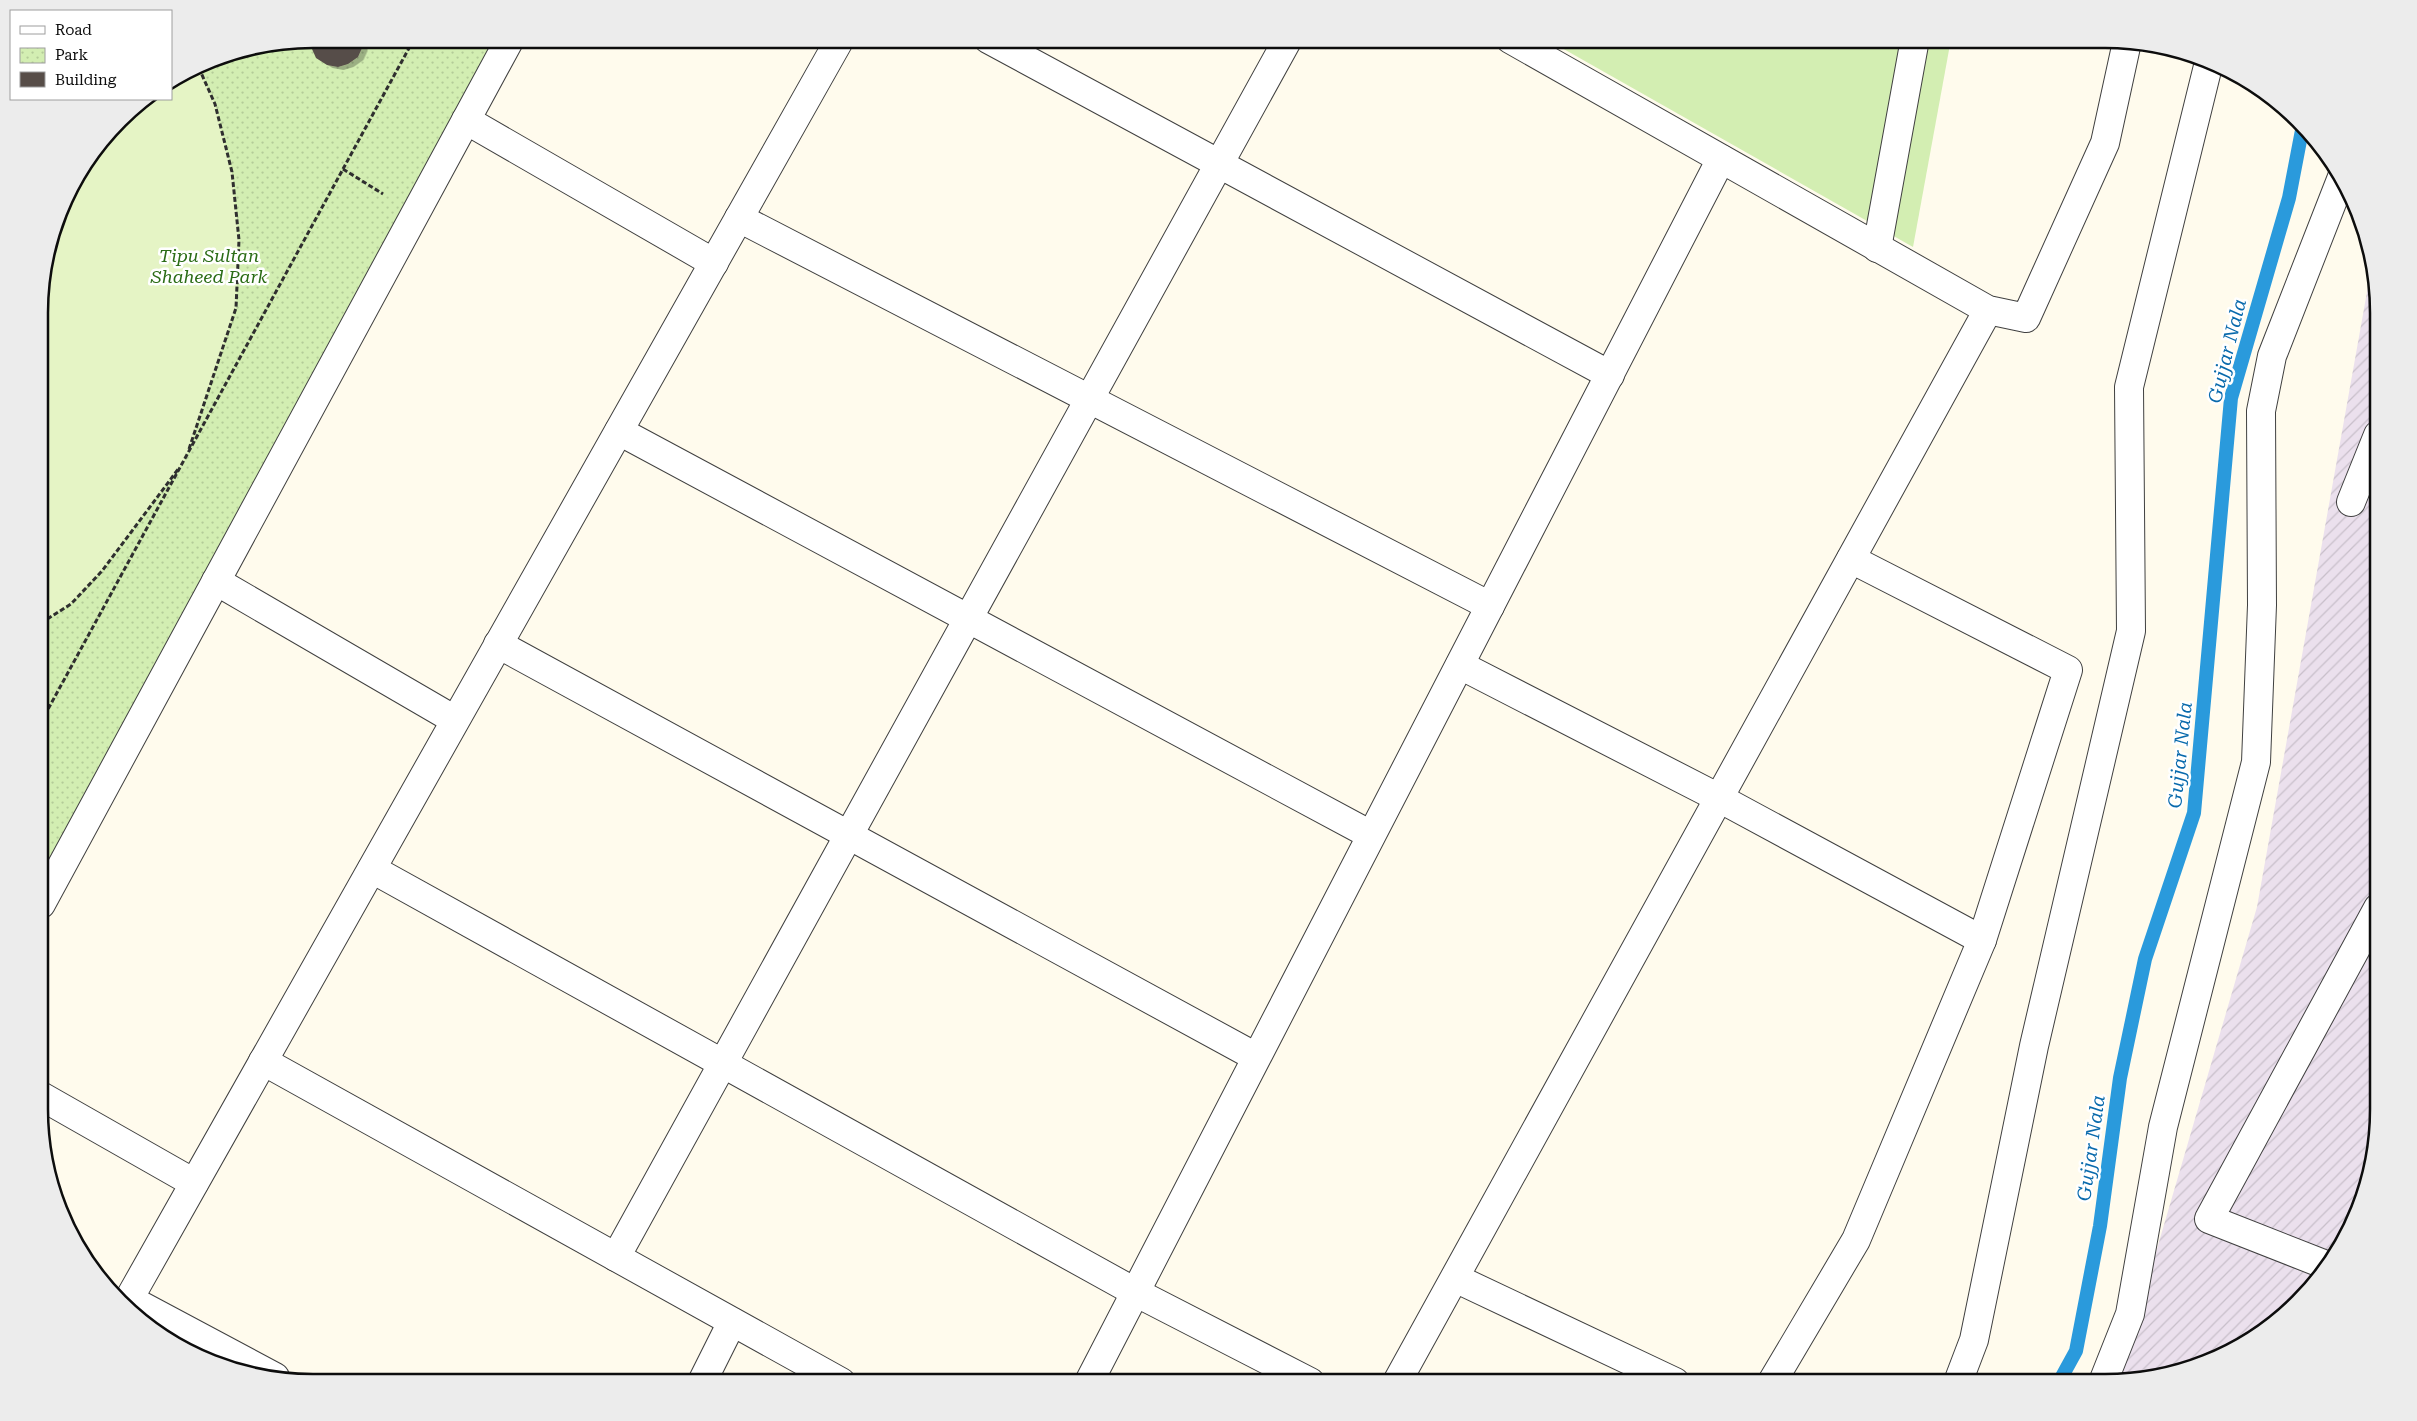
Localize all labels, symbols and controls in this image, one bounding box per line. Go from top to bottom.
legend [10,10,172,100]
text: Road [55,21,92,39]
text: Park [55,46,89,64]
text: Building [55,71,117,89]
park label: Tipu Sultan Shaheed Park [150,245,268,287]
water label: Gujjar Nala [2203,297,2251,405]
water label: Gujjar Nala [2163,701,2197,809]
water label: Gujjar Nala [2072,1094,2110,1202]

